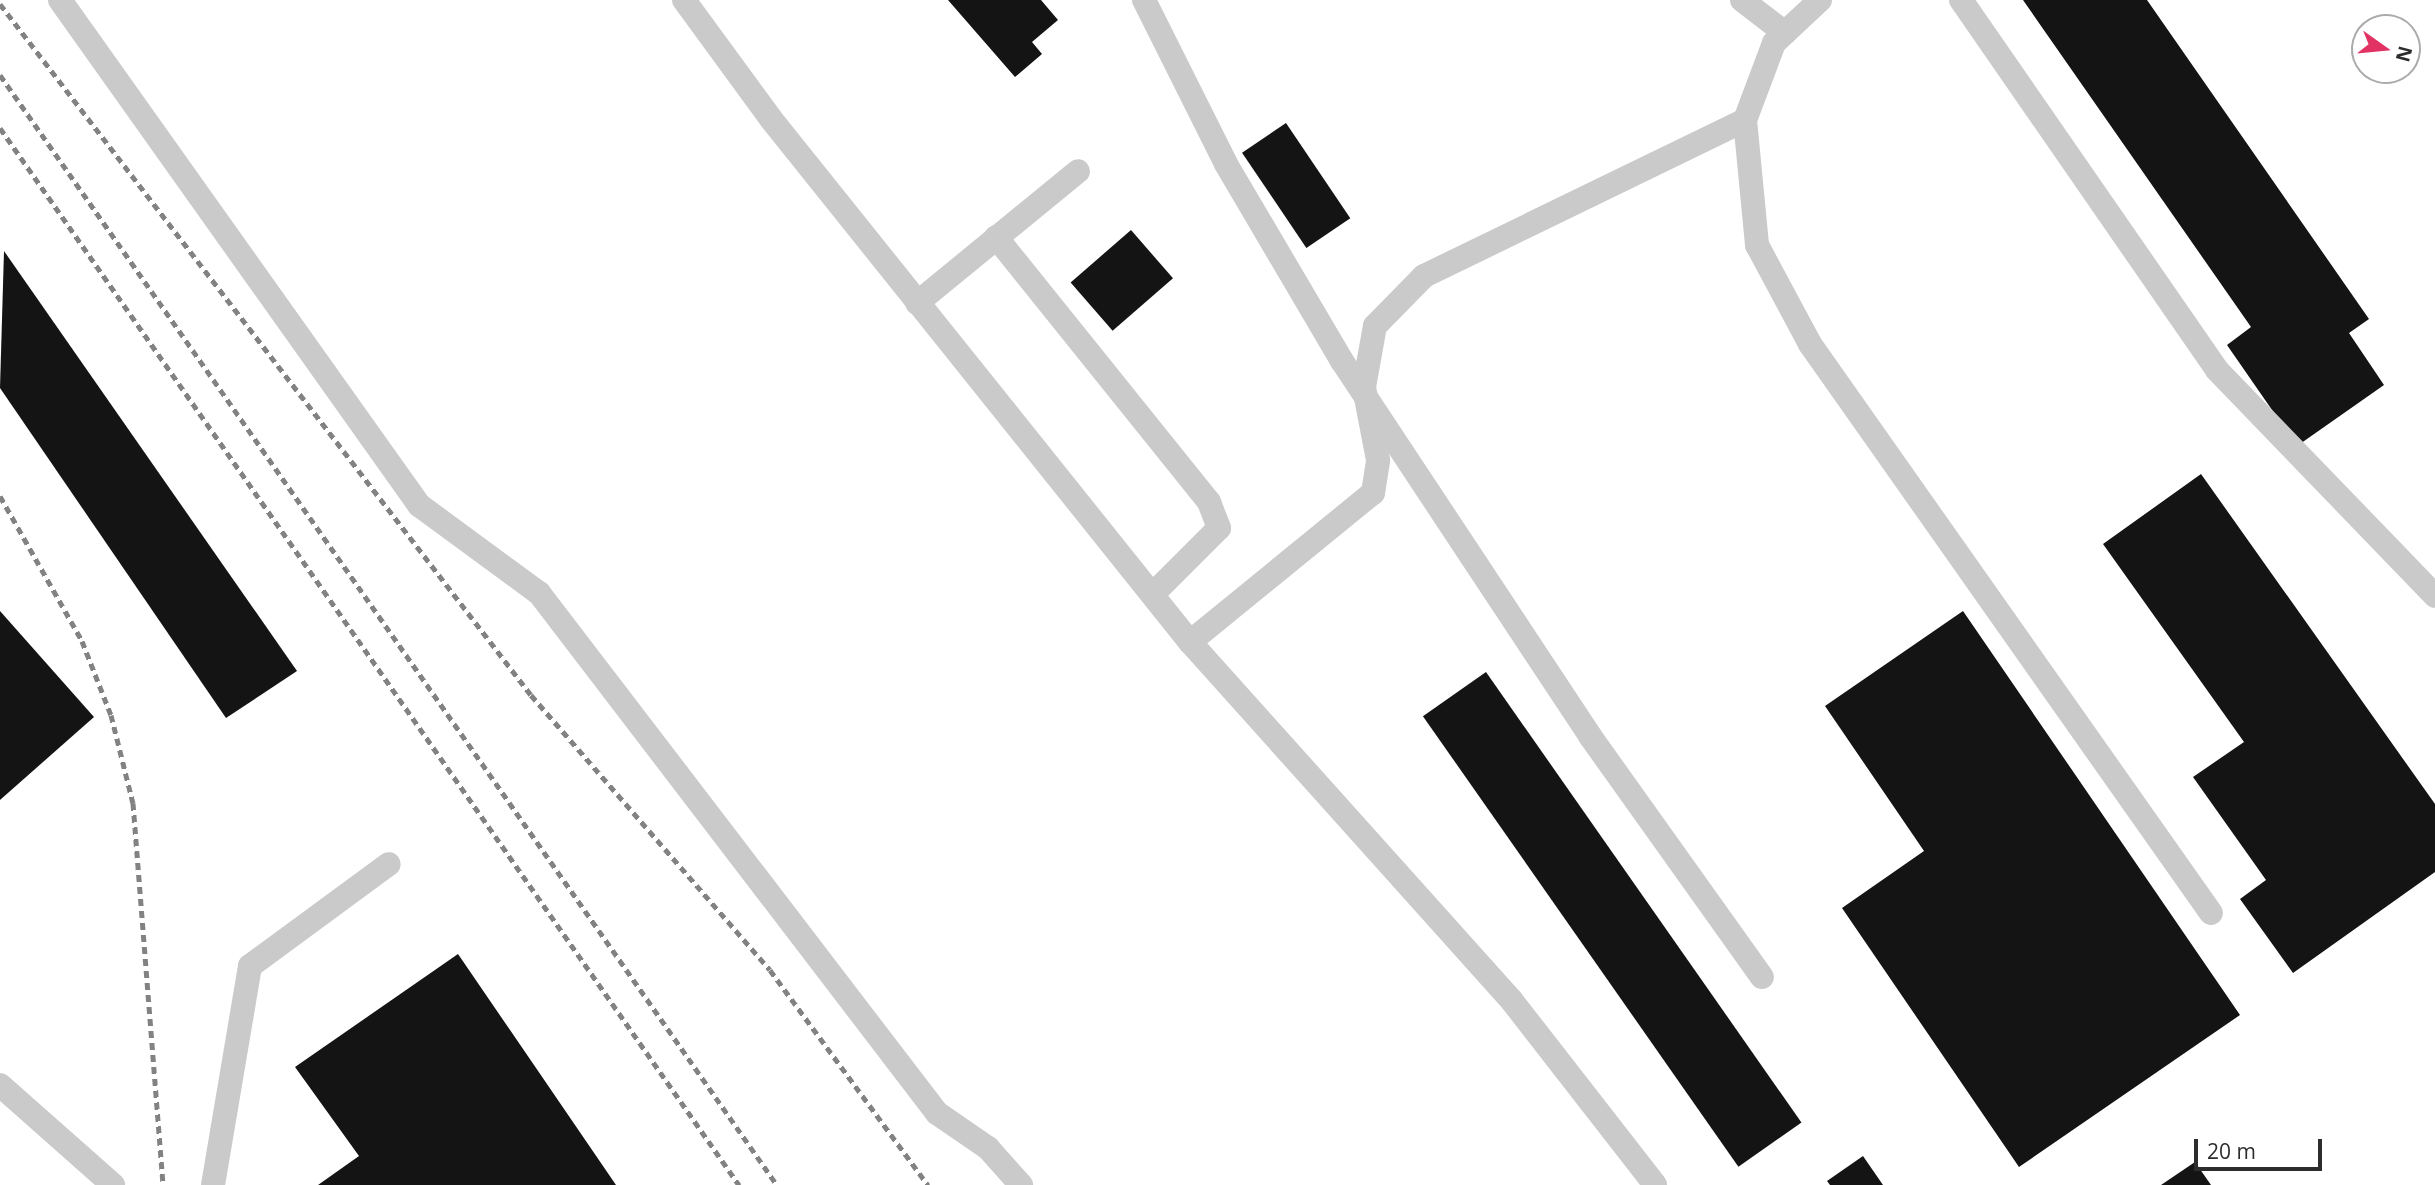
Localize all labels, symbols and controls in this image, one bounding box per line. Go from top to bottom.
north arrow [2351,14,2421,84]
text: N [2390,43,2419,65]
scale bar [2197,1126,2325,1170]
text: 20 m [2207,1137,2256,1165]

